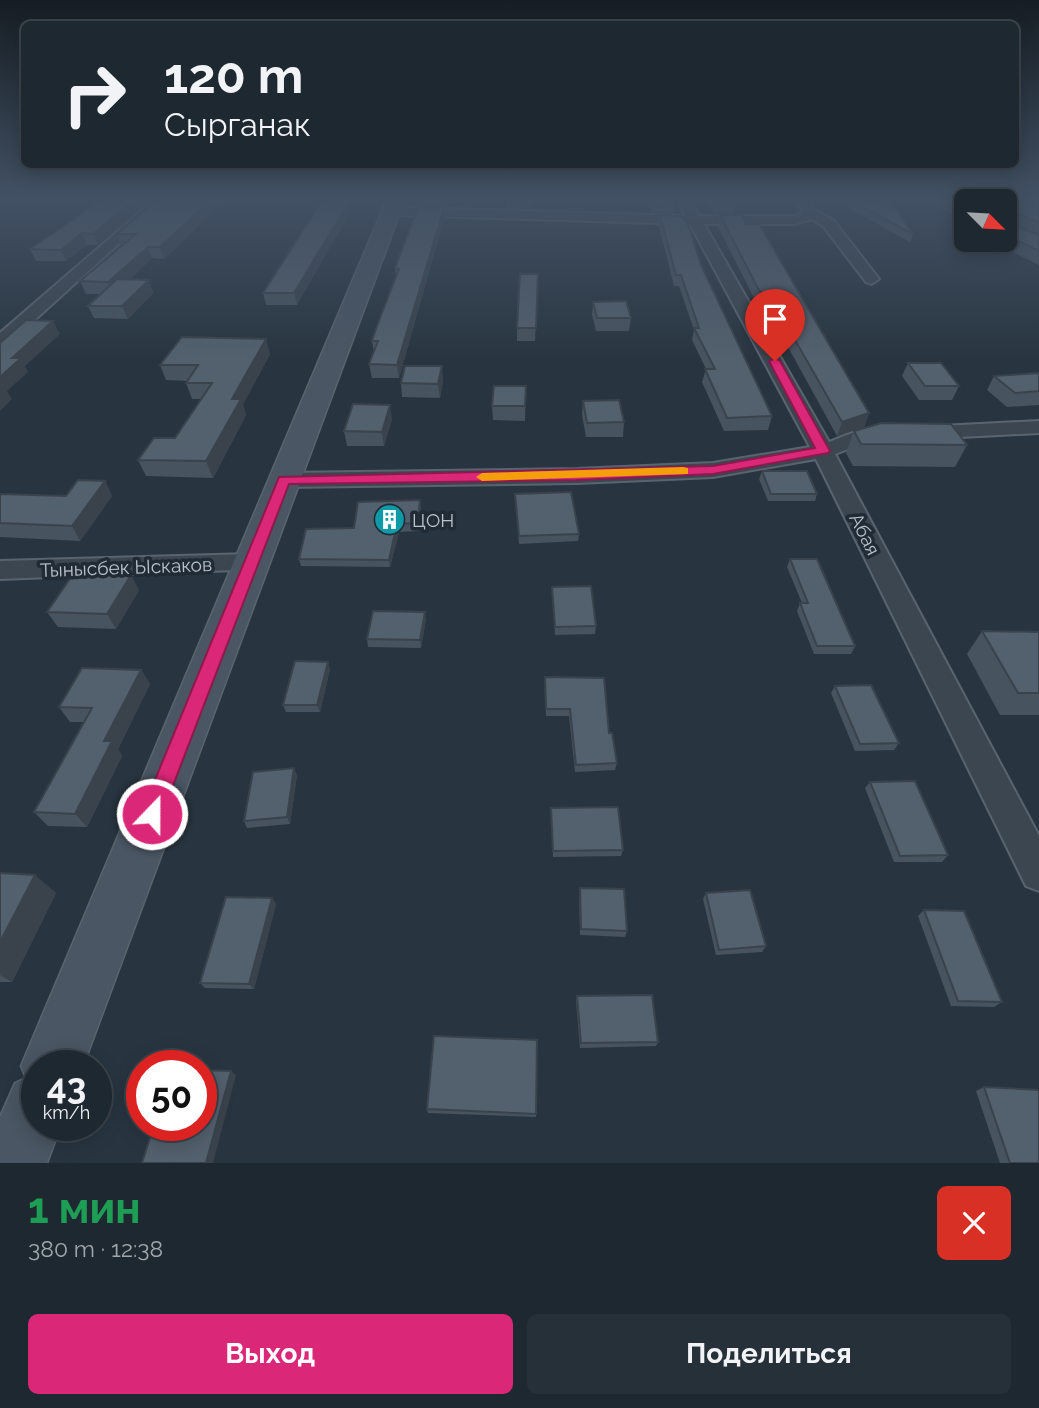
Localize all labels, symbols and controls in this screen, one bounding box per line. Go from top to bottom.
text: 120 m [164,47,303,104]
icon: right [49,49,140,140]
text: Сырганак [164,106,311,143]
north arrow [954,189,1017,252]
map controls [954,189,1017,252]
pin [745,289,805,361]
icon: arrive [756,300,794,338]
building icon: ЦОН [372,503,406,537]
place label: ЦОН [412,509,454,531]
street label: Абая [845,509,885,559]
street label: Тынысбек Ыскаков [40,553,212,581]
position arrow [115,777,189,851]
speed limit sign: 50 [126,1050,217,1141]
text: 43 [47,1066,86,1107]
text: km/h [43,1102,90,1123]
text: 1 мин [28,1184,141,1233]
button: close [937,1186,1011,1260]
text: 380 m · 12:38 [28,1235,163,1262]
button: Выход [28,1314,513,1394]
button: Поделиться [527,1314,1011,1394]

